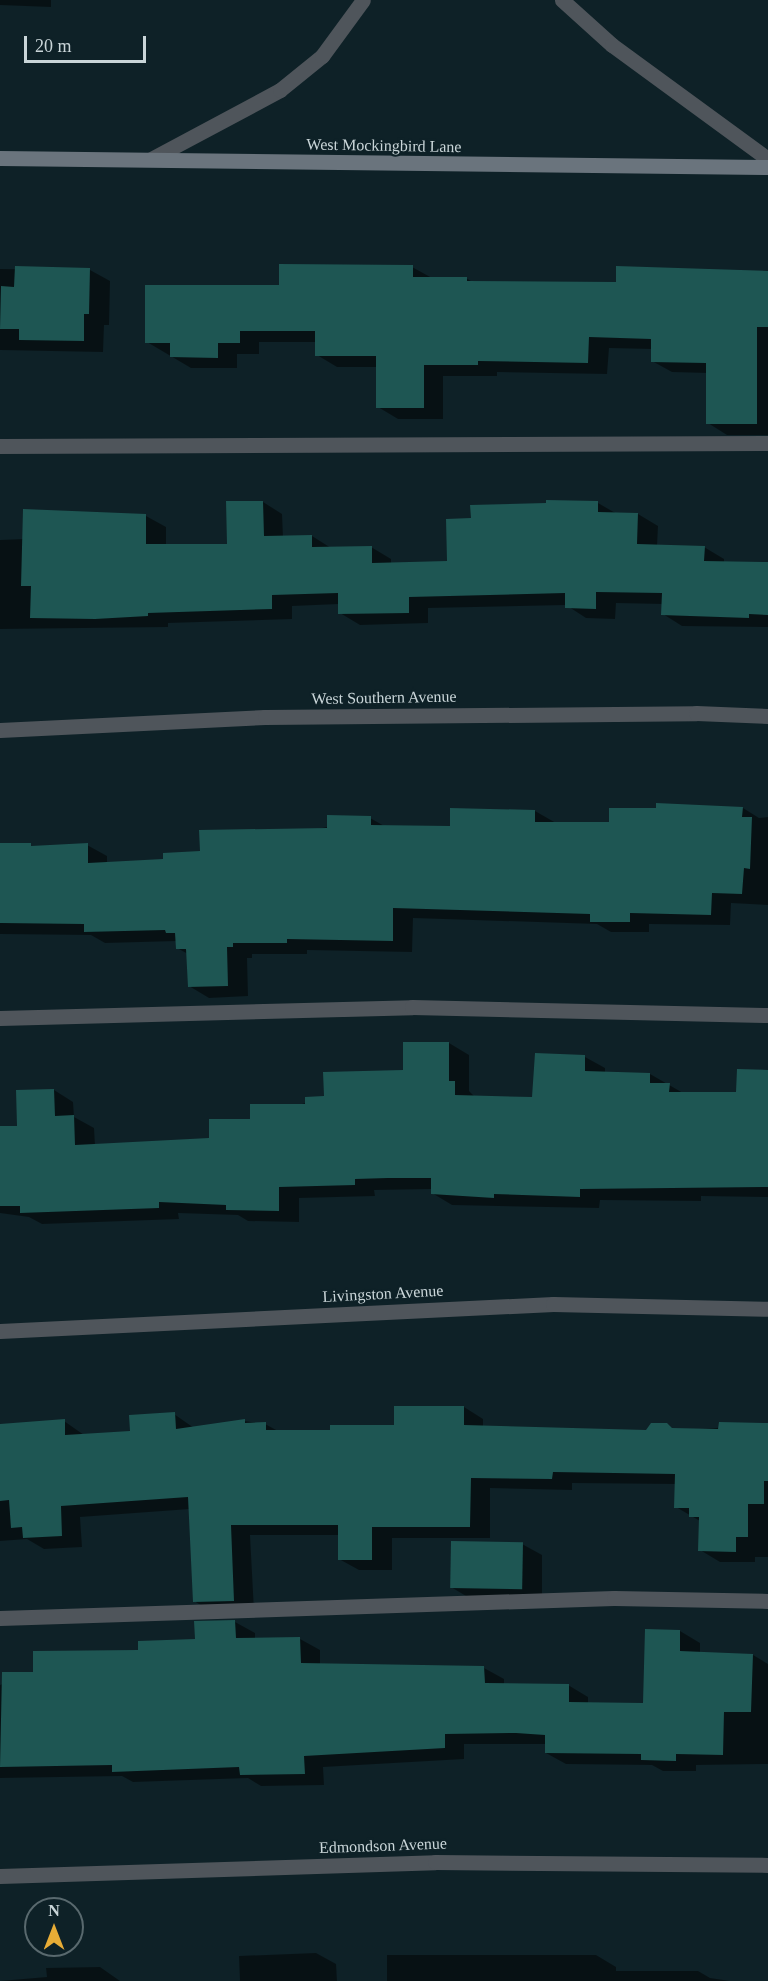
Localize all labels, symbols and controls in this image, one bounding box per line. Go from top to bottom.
scale bar [27,24,148,62]
text: 20 m [35,36,72,56]
street label: West Mockingbird Lane [306,135,462,157]
street label: West Southern Avenue [311,687,457,709]
street label: Livingston Avenue [322,1281,444,1307]
street label: Edmondson Avenue [318,1834,448,1858]
north arrow [24,1897,84,1957]
text: N [48,1902,60,1919]

